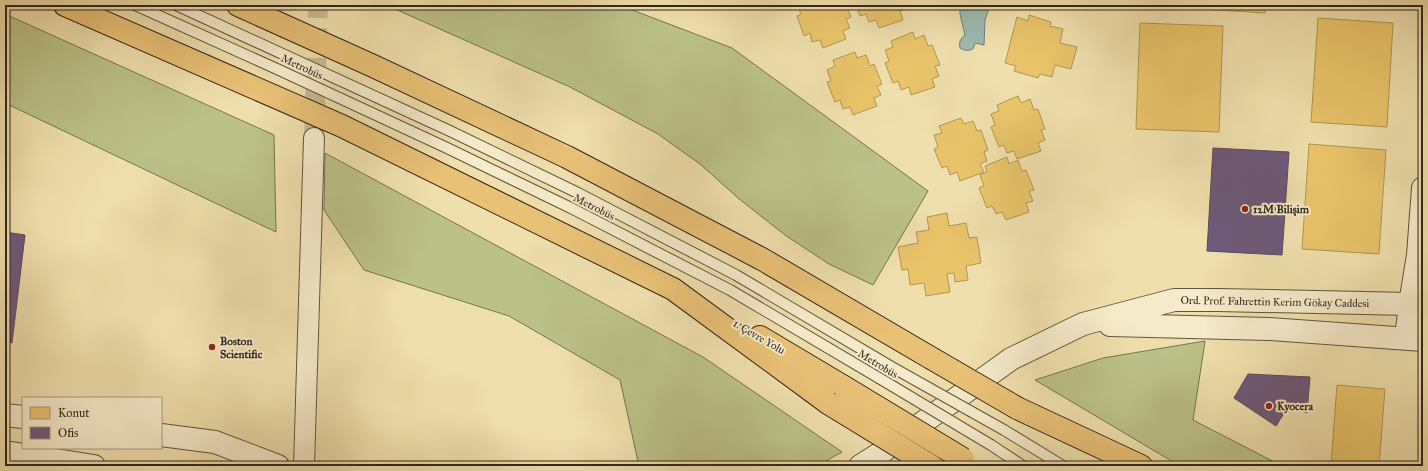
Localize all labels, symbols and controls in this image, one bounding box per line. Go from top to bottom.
street label: Metrobüs [279,52,325,82]
street label: Metrobüs [571,191,617,223]
place label: 12M Bilişim [1253,203,1310,217]
marker: 12M Bilişim [1240,204,1250,214]
street label: Ord. Prof. Fahrettin Kerim Gökay Caddesi [1180,294,1370,310]
street label: 1. Çevre Yolu [731,317,787,357]
place label: Boston Scientific [220,335,263,361]
marker: Boston Scientific [207,342,217,352]
street label: Metrobüs [856,347,900,381]
legend [22,397,162,449]
place label: Kyocera [1277,400,1313,414]
marker: Kyocera [1264,401,1274,411]
text: Konut [58,406,90,420]
text: Ofis [58,426,78,440]

